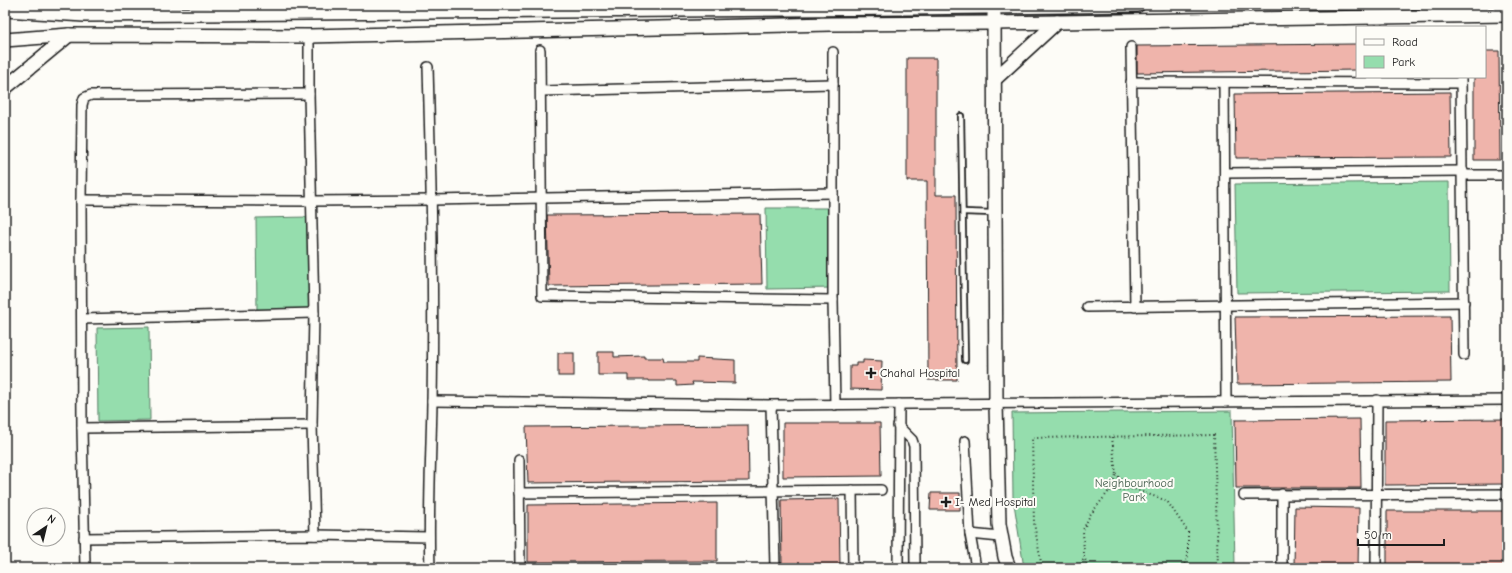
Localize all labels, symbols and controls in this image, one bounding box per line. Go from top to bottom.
legend [1356,26,1486,78]
text: Road [1392,35,1418,49]
text: Park [1392,55,1415,69]
place label: Chahal Hospital [880,366,960,380]
marker: Chahal Hospital [865,367,877,379]
park label: Neighbourhood Park [1095,476,1173,504]
place label: I- Med Hospital [955,495,1036,509]
marker: I- Med Hospital [940,496,952,508]
north arrow [26,507,66,547]
text: N [45,512,58,527]
scale bar [1358,521,1444,547]
text: 50 m [1364,528,1392,542]

